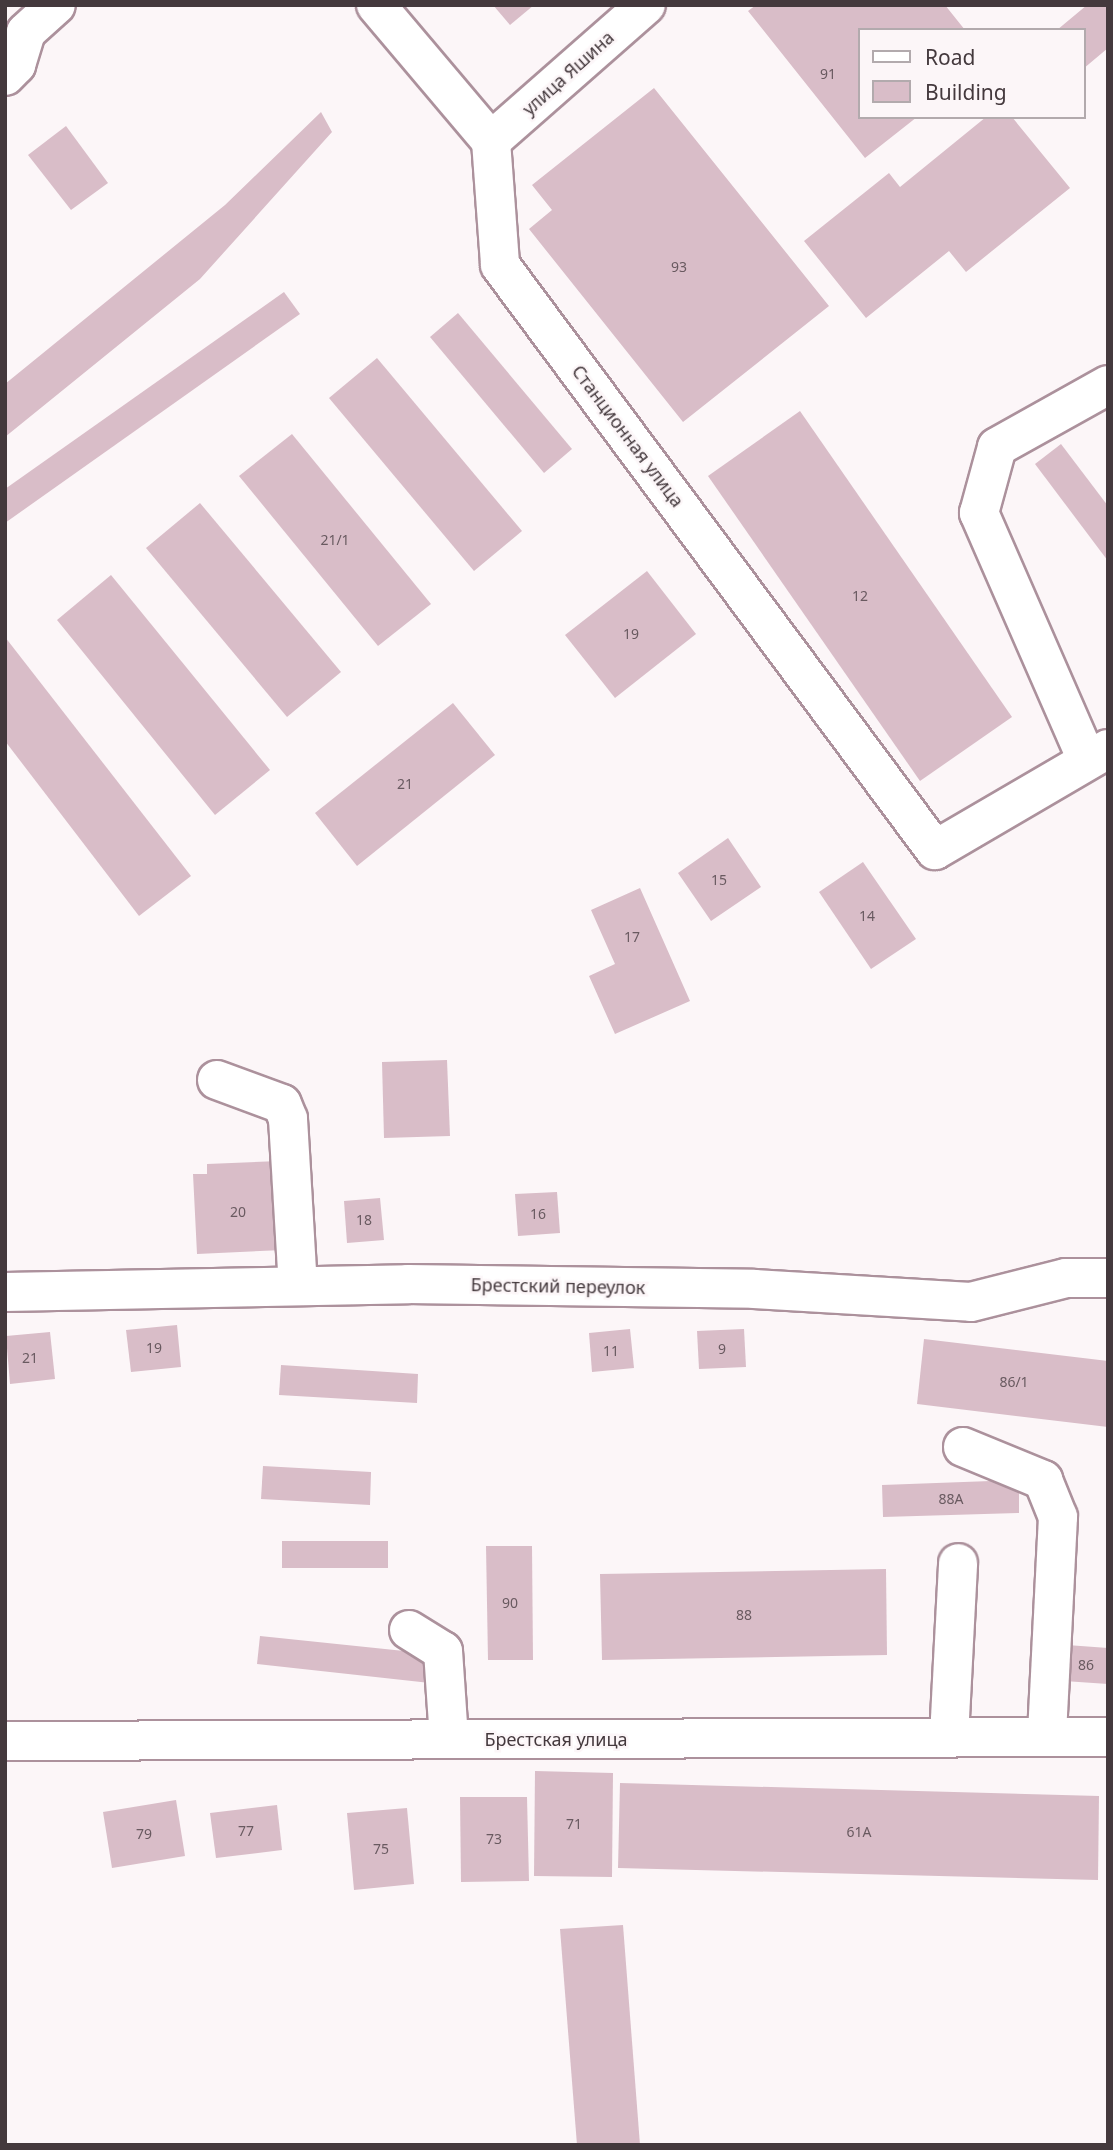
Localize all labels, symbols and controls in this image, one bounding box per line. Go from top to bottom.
street label: улица Яшина [518,26,618,120]
legend [858,28,1085,119]
text: Road [925,43,975,71]
house number: 91 [820,66,836,82]
text: Building [925,78,1007,106]
house number: 93 [671,259,687,275]
street label: Станционная улица [568,361,688,511]
house number: 21/1 [320,532,350,548]
house number: 12 [852,588,868,604]
house number: 19 [623,626,639,642]
house number: 21 [397,776,413,792]
house number: 15 [711,872,727,888]
house number: 14 [859,908,875,924]
house number: 17 [624,929,640,945]
house number: 20 [230,1204,246,1220]
house number: 16 [530,1206,546,1222]
house number: 18 [356,1212,372,1228]
street label: Брестский переулок [470,1274,646,1298]
house number: 19 [146,1340,162,1356]
house number: 9 [718,1341,726,1357]
house number: 11 [603,1343,619,1359]
house number: 21 [22,1350,38,1366]
house number: 86/1 [999,1374,1029,1390]
house number: 88А [939,1491,963,1507]
house number: 90 [502,1595,518,1611]
house number: 88 [736,1607,752,1623]
house number: 86 [1078,1657,1094,1673]
street label: Брестская улица [484,1728,628,1750]
house number: 71 [566,1816,582,1832]
house number: 77 [238,1823,254,1839]
house number: 61А [847,1824,871,1840]
house number: 79 [136,1826,152,1842]
house number: 73 [486,1831,502,1847]
house number: 75 [373,1841,389,1857]

